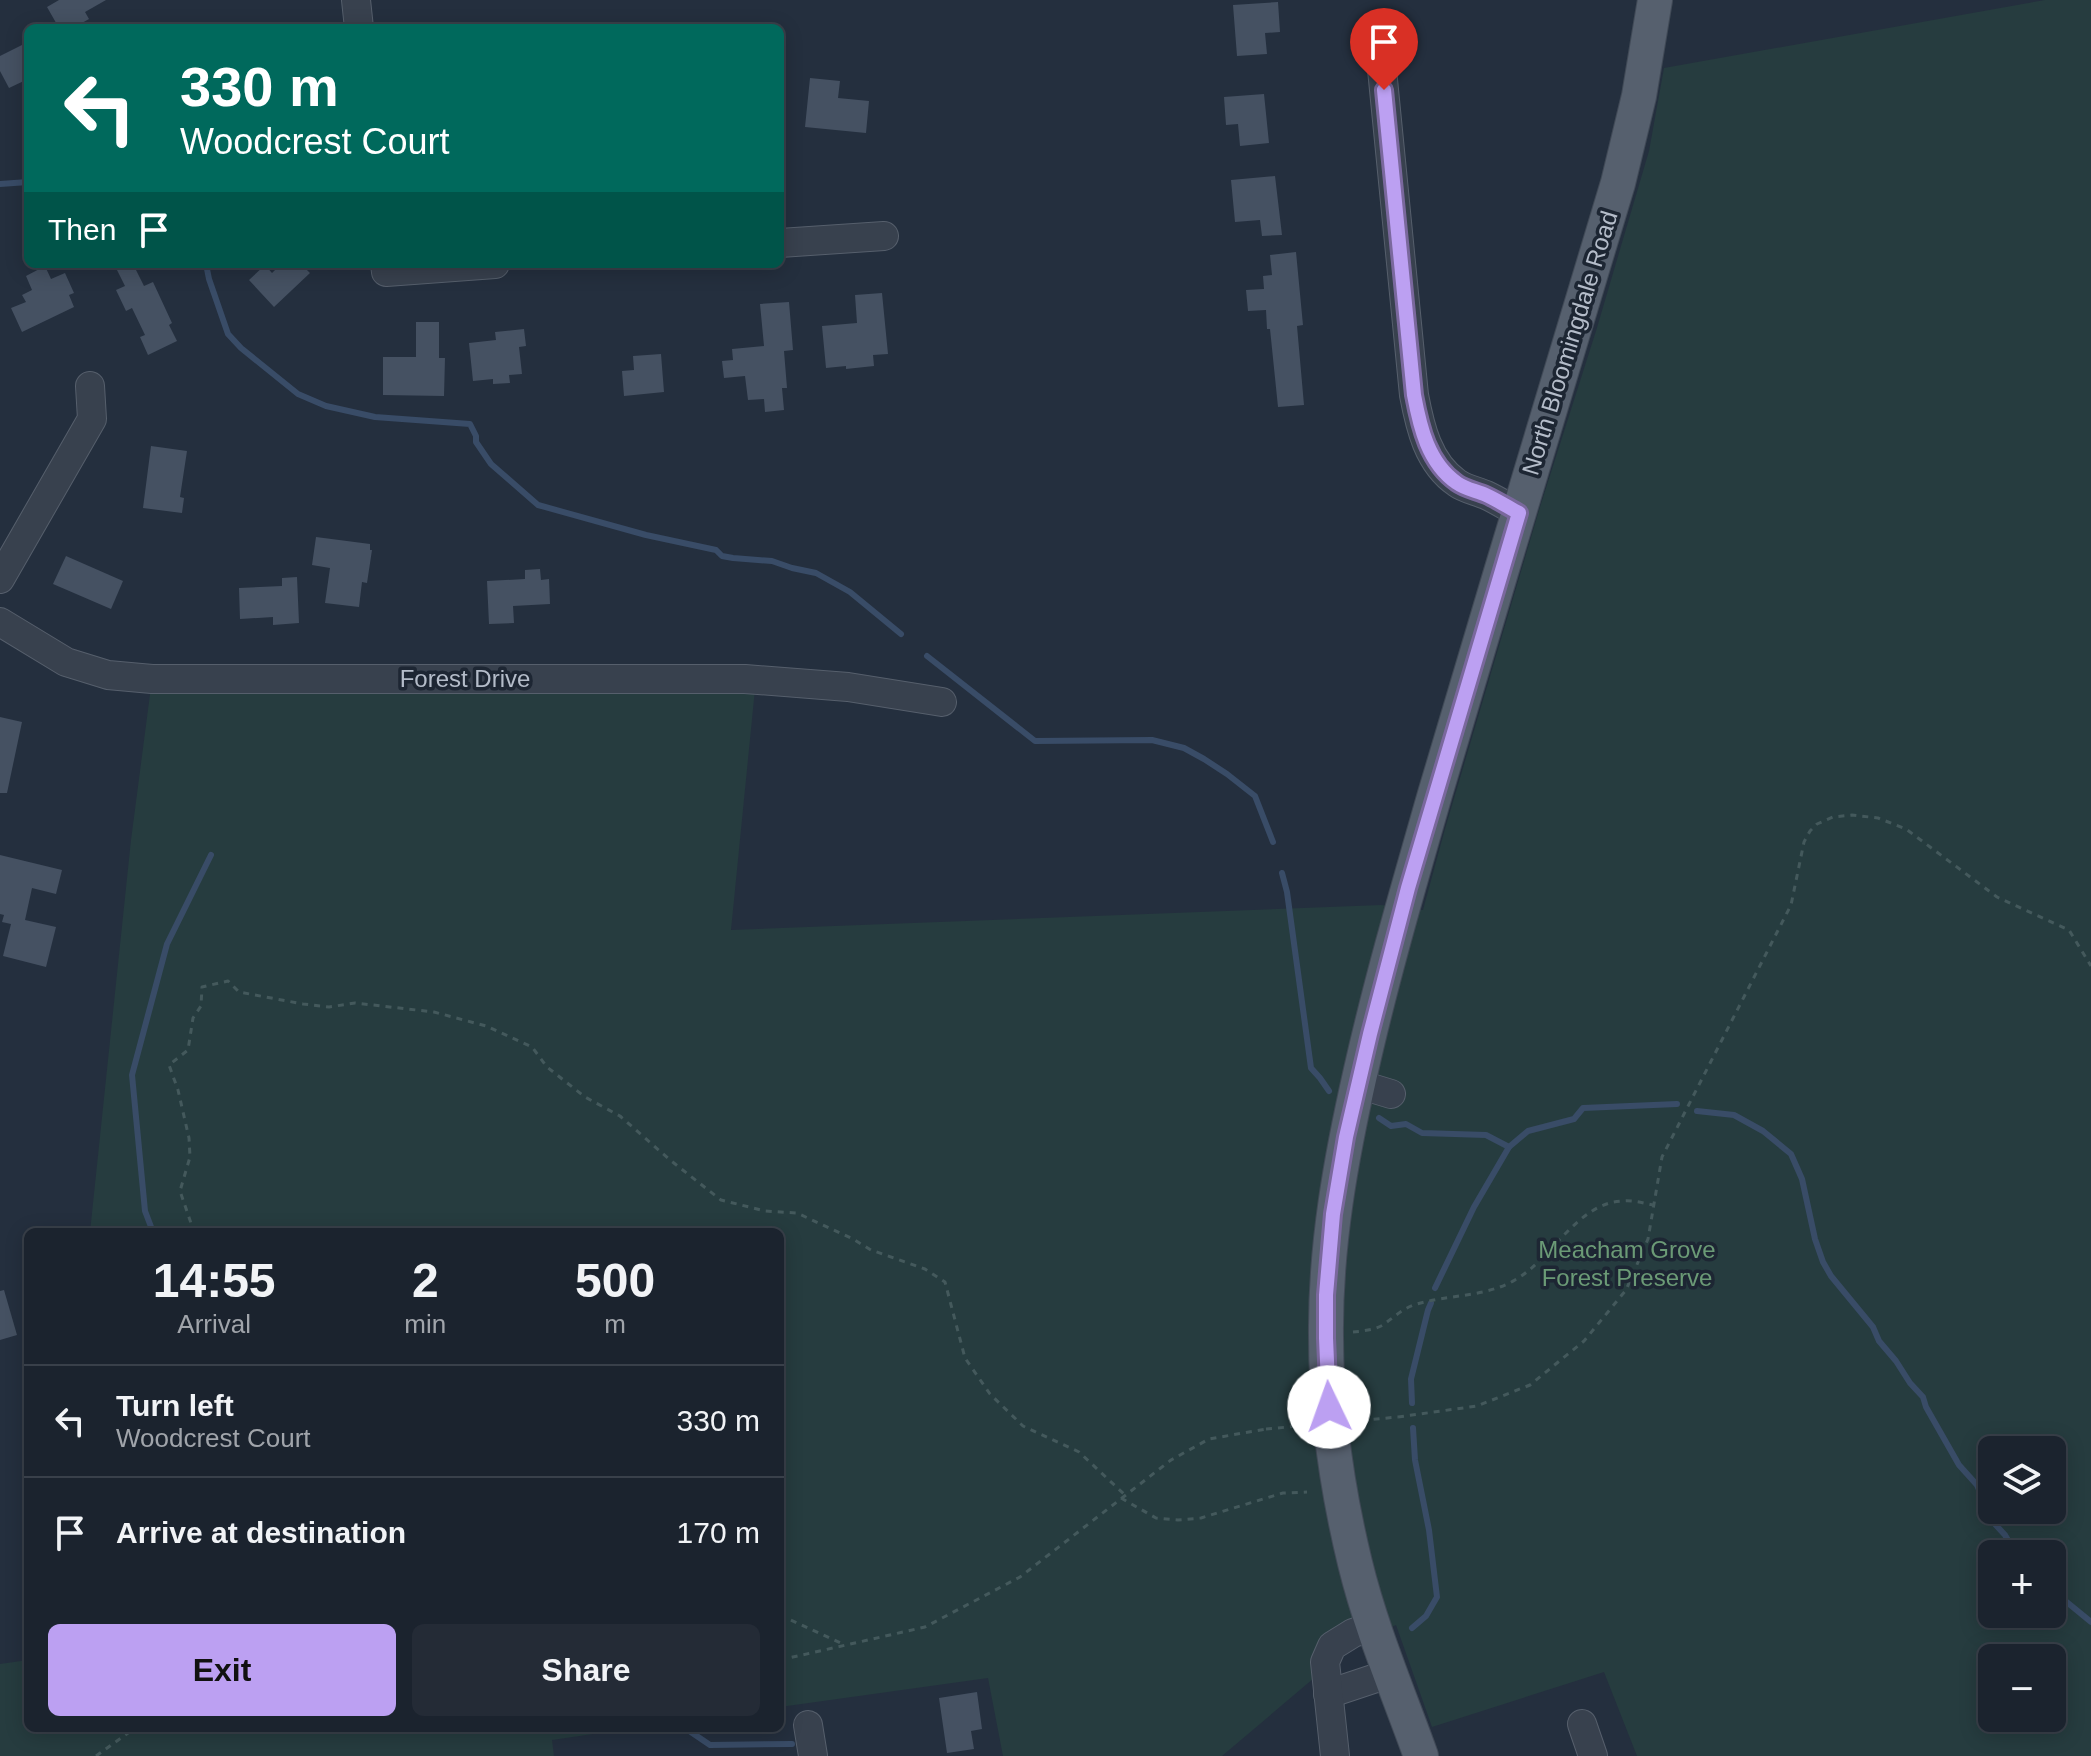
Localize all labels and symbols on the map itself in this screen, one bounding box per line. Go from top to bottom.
pin [1350,8,1418,90]
street label: North Bloomingdale Road [1516,207,1623,478]
street label: Forest Drive [400,665,530,692]
park label: Meacham Grove Forest Preserve [1538,1236,1716,1291]
position arrow [1287,1365,1371,1449]

